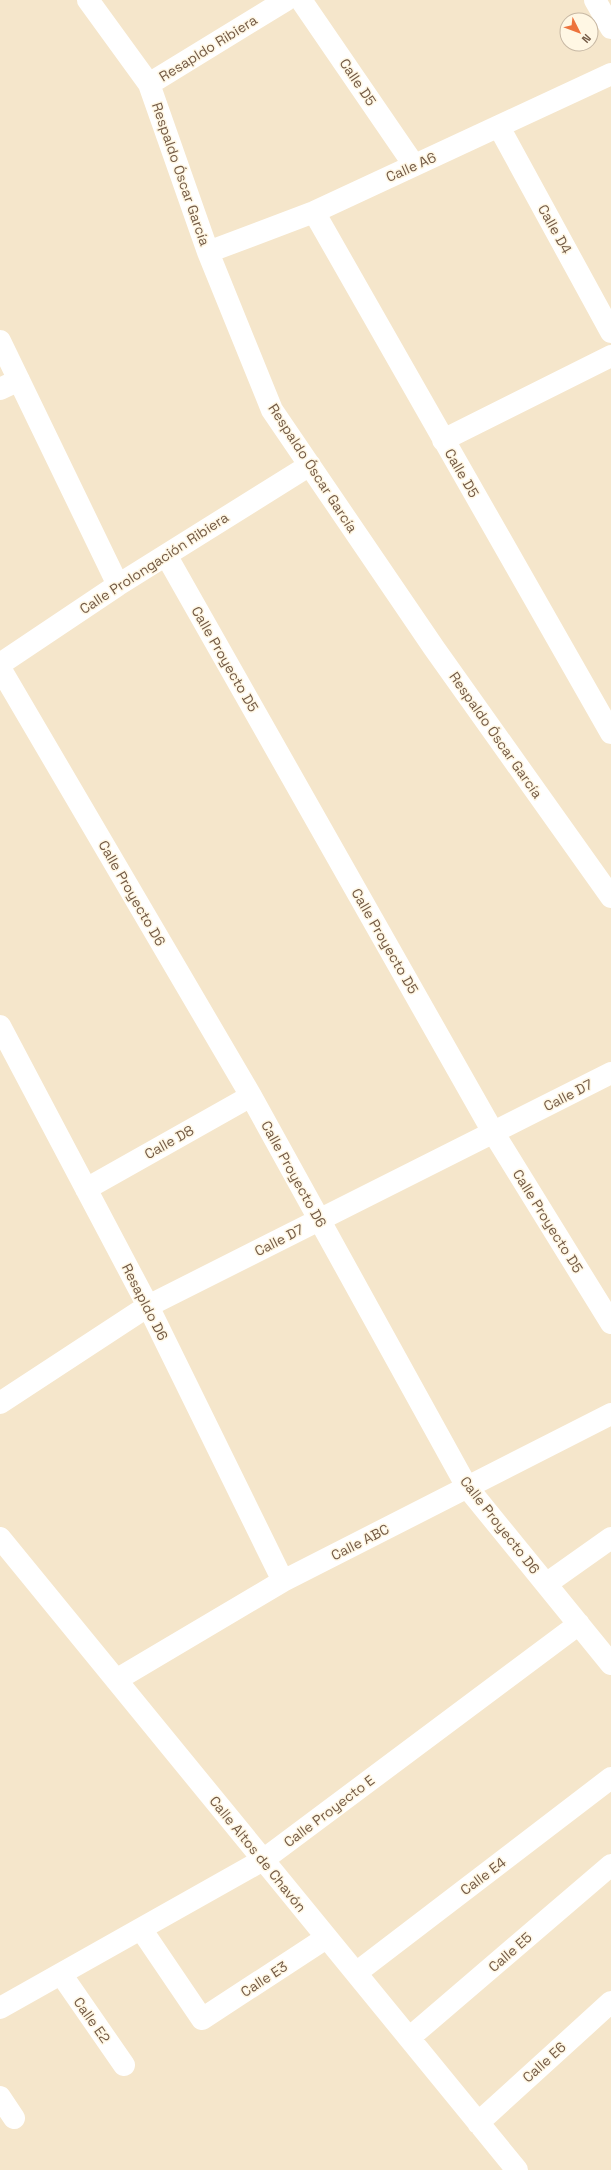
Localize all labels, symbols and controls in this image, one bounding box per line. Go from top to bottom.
street label: Resapldo Ribiera [156,11,260,85]
north arrow [559,12,599,52]
text: N [579,31,594,46]
street label: Calle D5 [336,55,380,109]
street label: Respaldo Óscar García [148,100,214,248]
street label: Calle A6 [383,148,439,186]
street label: Calle D4 [534,201,576,257]
street label: Respaldo Óscar García [264,400,362,536]
street label: Calle D5 [441,445,483,501]
street label: Calle Prolongación Ribiera [76,508,232,618]
street label: Calle Proyecto D5 [187,603,263,715]
street label: Respaldo Óscar García [445,668,547,802]
street label: Calle Proyecto D6 [94,837,170,949]
street label: Calle Proyecto D5 [347,885,423,997]
street label: Calle D7 [540,1075,596,1115]
street label: Calle Proyecto D6 [257,1118,331,1230]
street label: Calle D8 [141,1121,197,1163]
street label: Calle Proyecto D5 [509,1166,587,1276]
street label: Calle D7 [251,1220,307,1260]
street label: Resapldo D6 [118,1260,172,1344]
street label: Calle Proyecto D6 [456,1473,544,1577]
street label: Calle ABC [328,1520,392,1564]
street label: Calle Proyecto E [280,1771,378,1851]
street label: Calle Altos de Chavón [206,1792,310,1916]
street label: Calle E4 [457,1853,510,1899]
street label: Calle E5 [484,1928,536,1976]
street label: Calle E3 [237,1957,291,2001]
street label: Calle E2 [70,1993,114,2047]
street label: Calle E6 [519,2038,569,2086]

